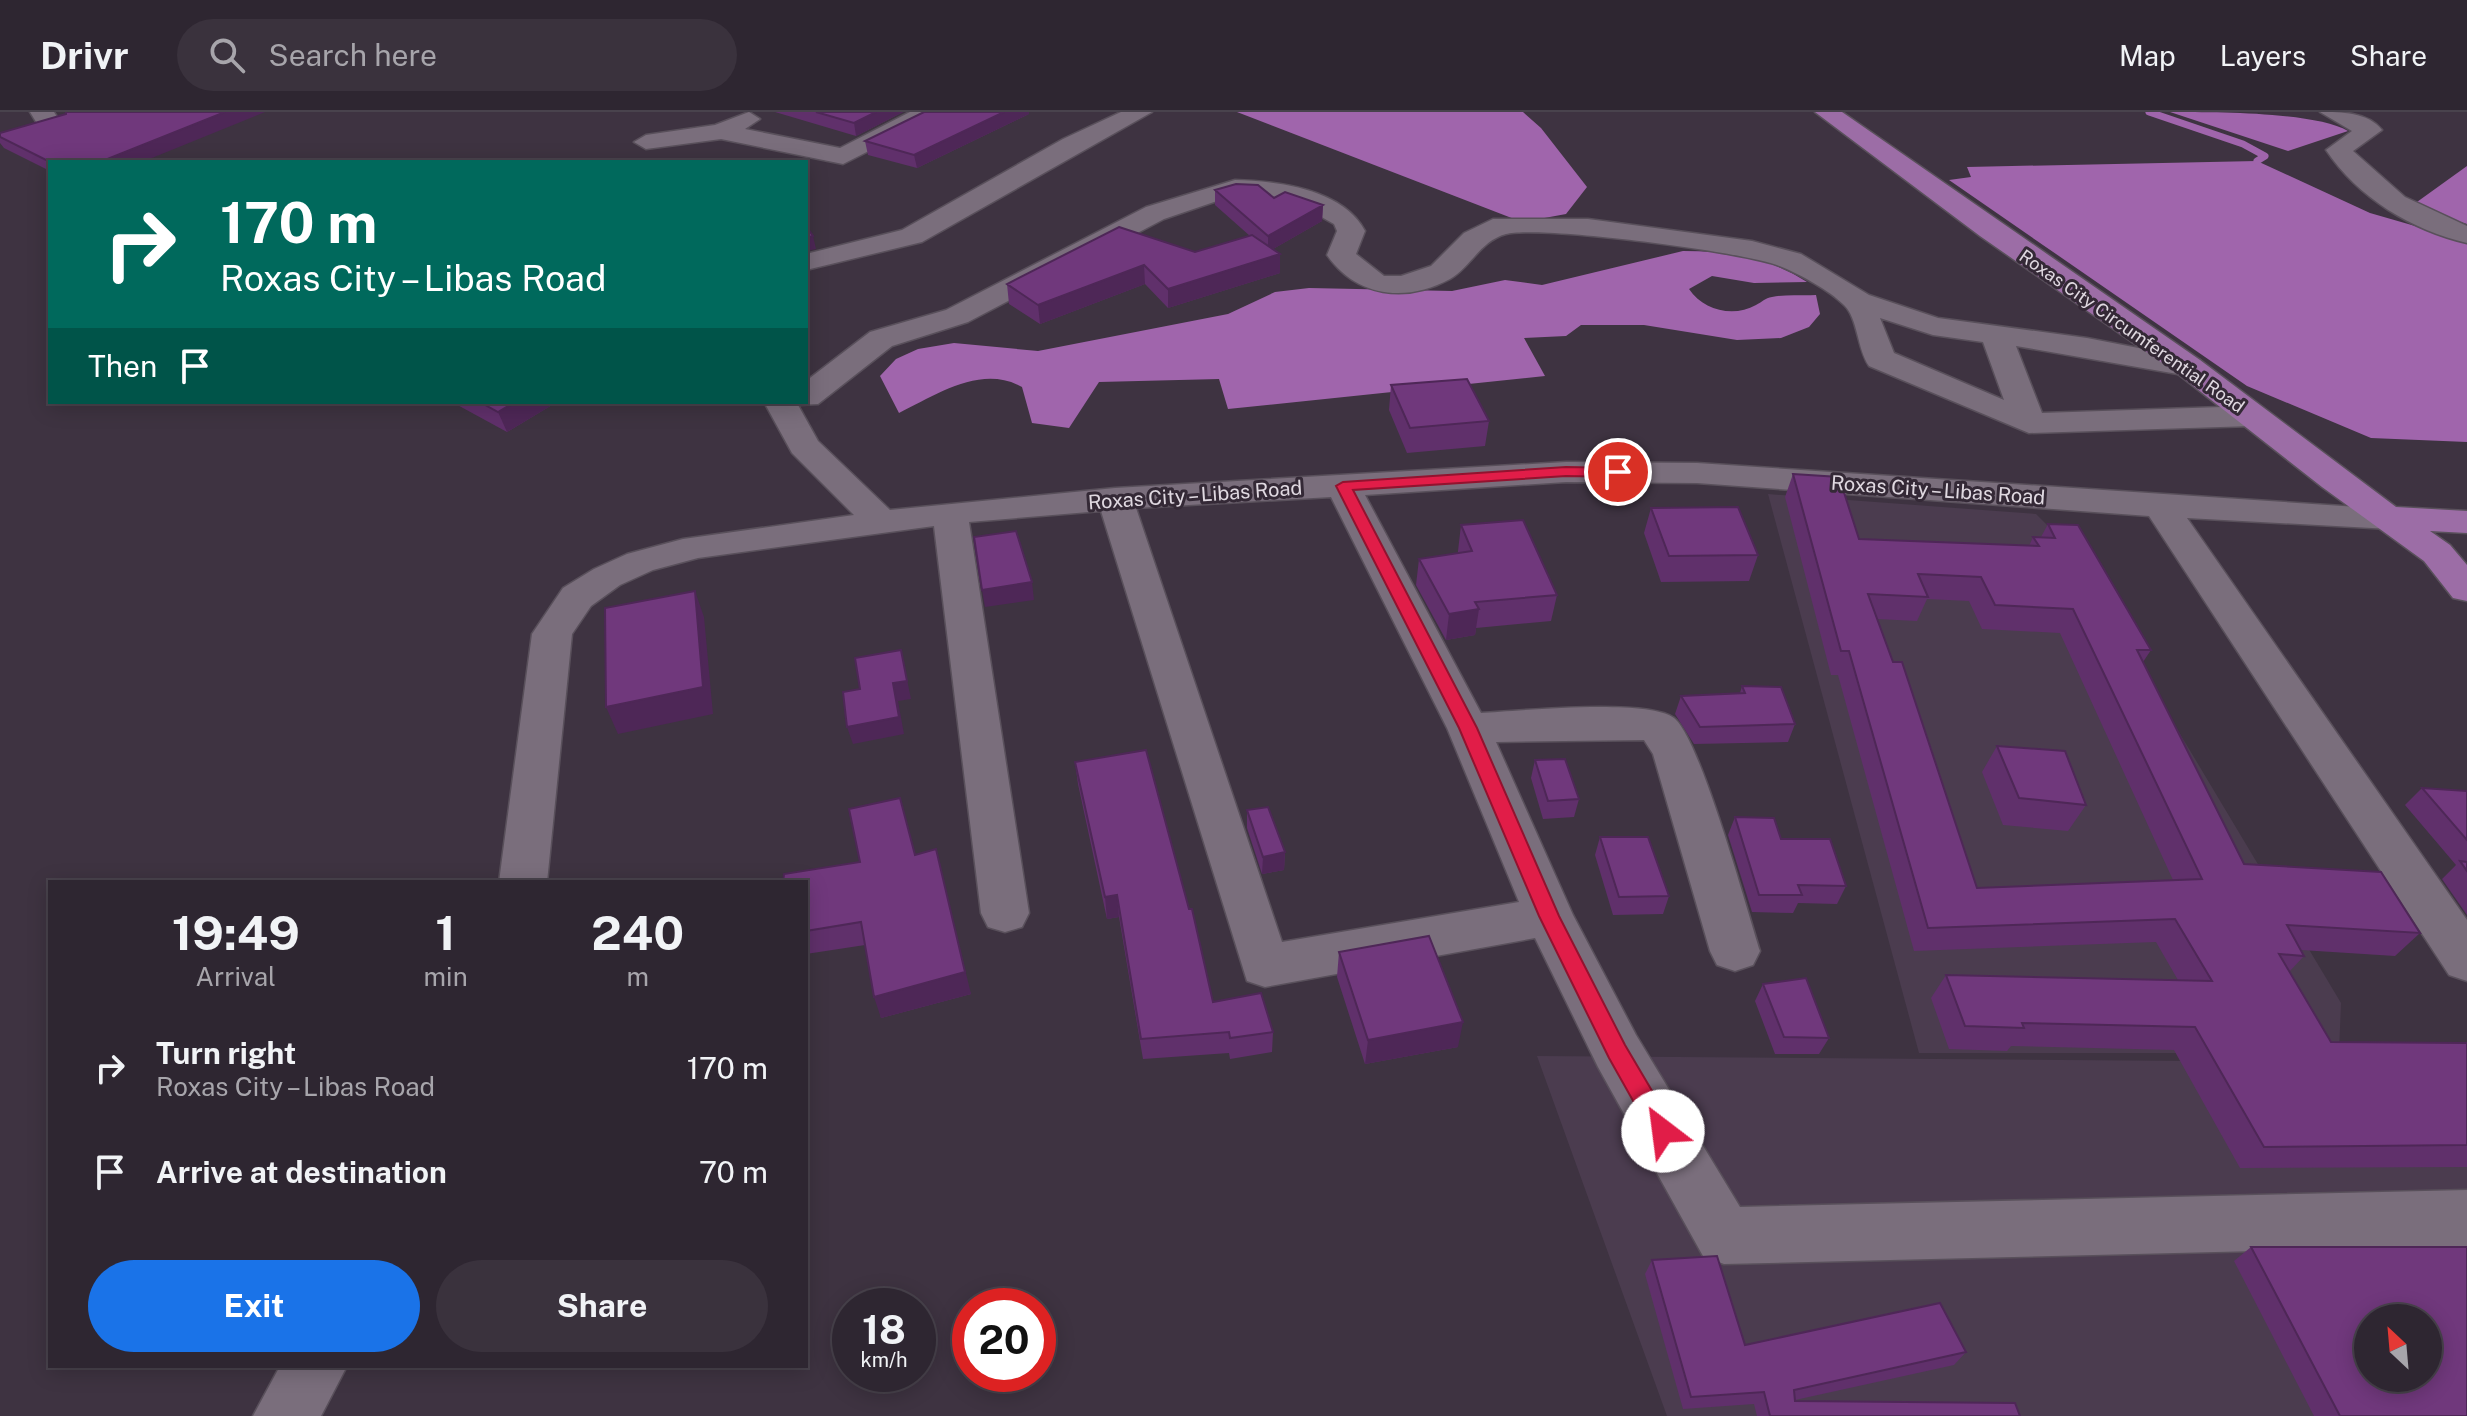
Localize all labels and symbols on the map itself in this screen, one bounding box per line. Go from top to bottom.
street label: Roxas City Circumferential Road [2015,245,2249,417]
pin [1584,438,1652,506]
street label: Roxas City – Libas Road [1830,471,2046,509]
street label: Roxas City – Libas Road [1087,476,1303,514]
position arrow [1621,1089,1705,1173]
speed limit sign: 20 [952,1288,1056,1392]
north arrow [2354,1304,2442,1392]

